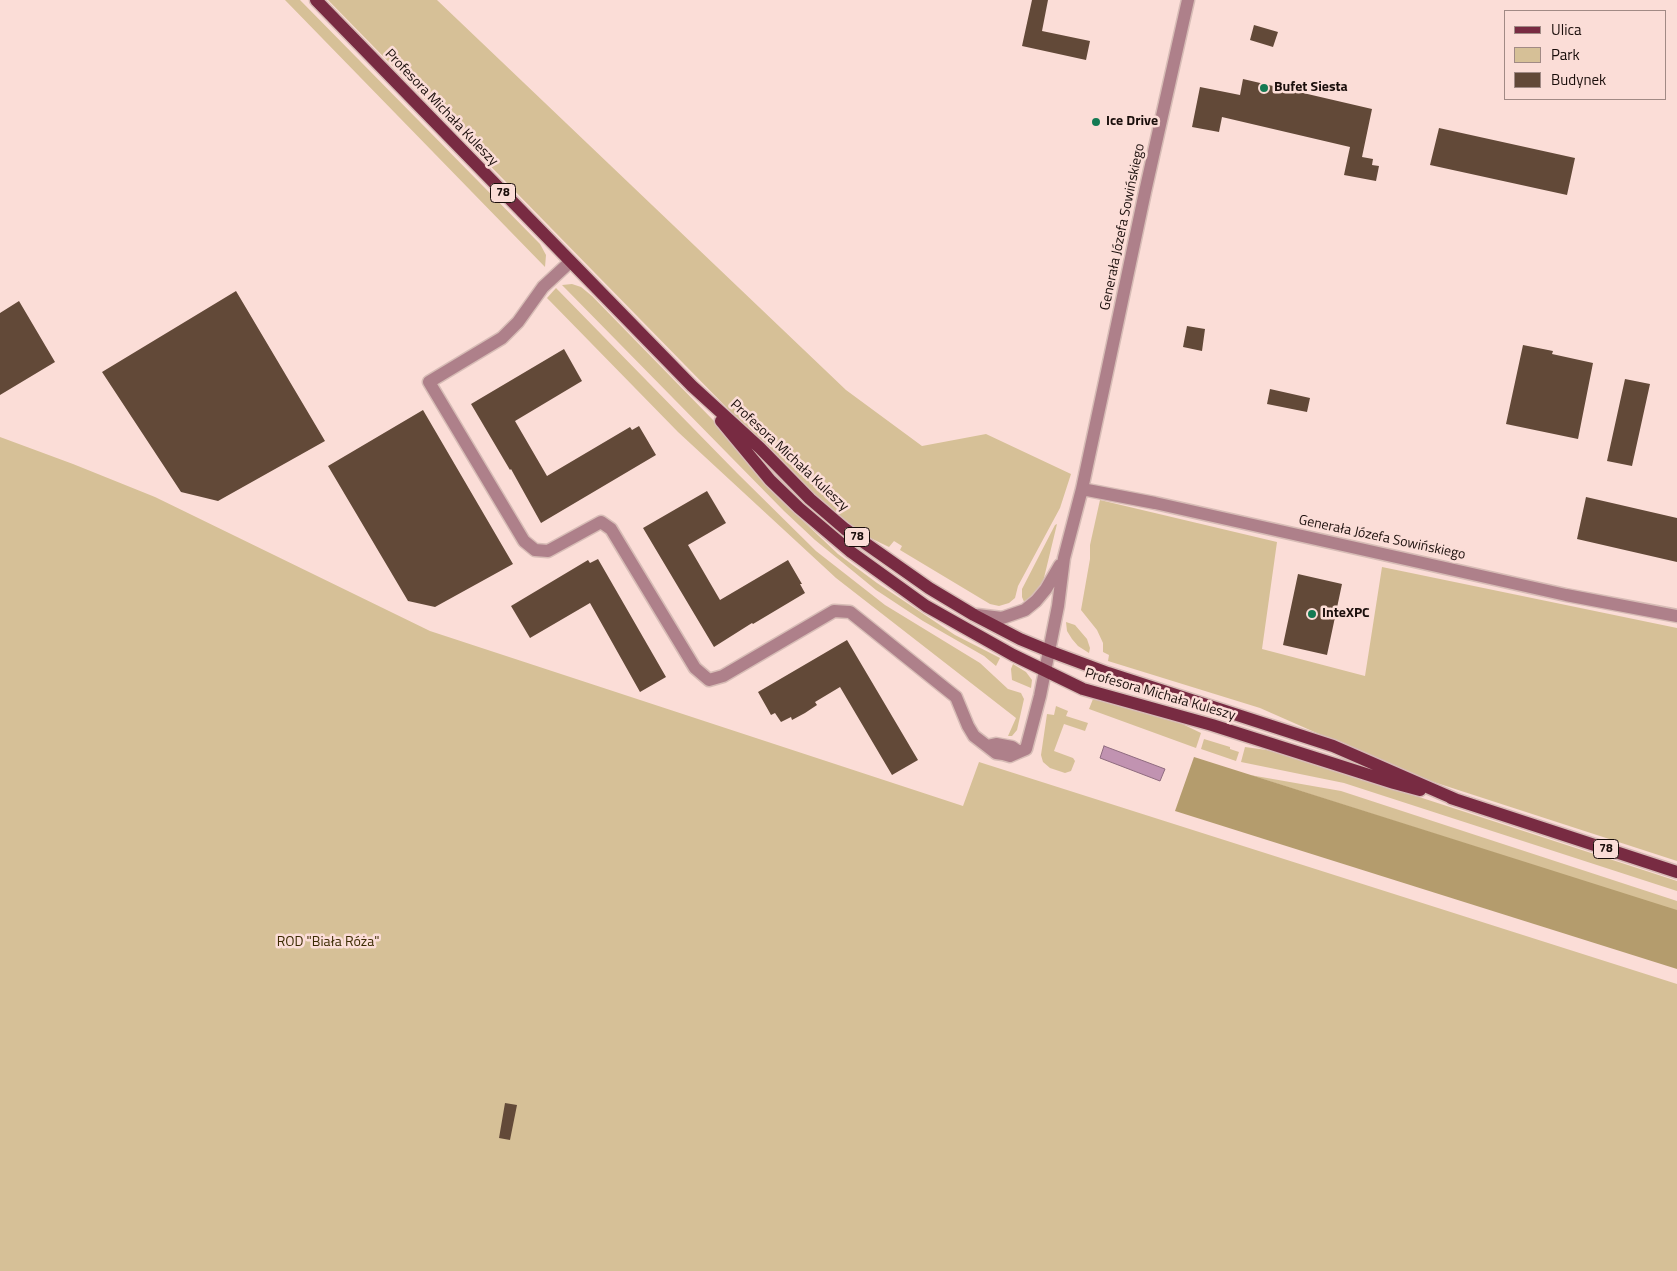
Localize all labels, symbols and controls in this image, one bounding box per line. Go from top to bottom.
legend [1504,10,1667,100]
text: Ulica [1551,18,1581,41]
text: Park [1551,43,1580,66]
street label: Profesora Michała Kuleszy [381,46,501,170]
text: Budynek [1551,68,1606,91]
place label: Bufet Siesta [1274,80,1348,96]
marker: Bufet Siesta [1258,82,1270,94]
place label: Ice Drive [1106,114,1158,130]
marker: Ice Drive [1090,116,1102,128]
street label: Generała Józefa Sowińskiego [1097,142,1149,312]
road number: 78 [490,184,516,202]
street label: Profesora Michała Kuleszy [726,397,852,515]
street label: Generała Józefa Sowińskiego [1297,512,1467,564]
road number: 78 [844,528,870,546]
place label: InteXPC [1322,606,1370,622]
marker: InteXPC [1306,608,1318,620]
street label: Profesora Michała Kuleszy [1083,665,1237,725]
road number: 78 [1594,840,1618,859]
park label: ROD "Biała Róża" [277,935,379,951]

